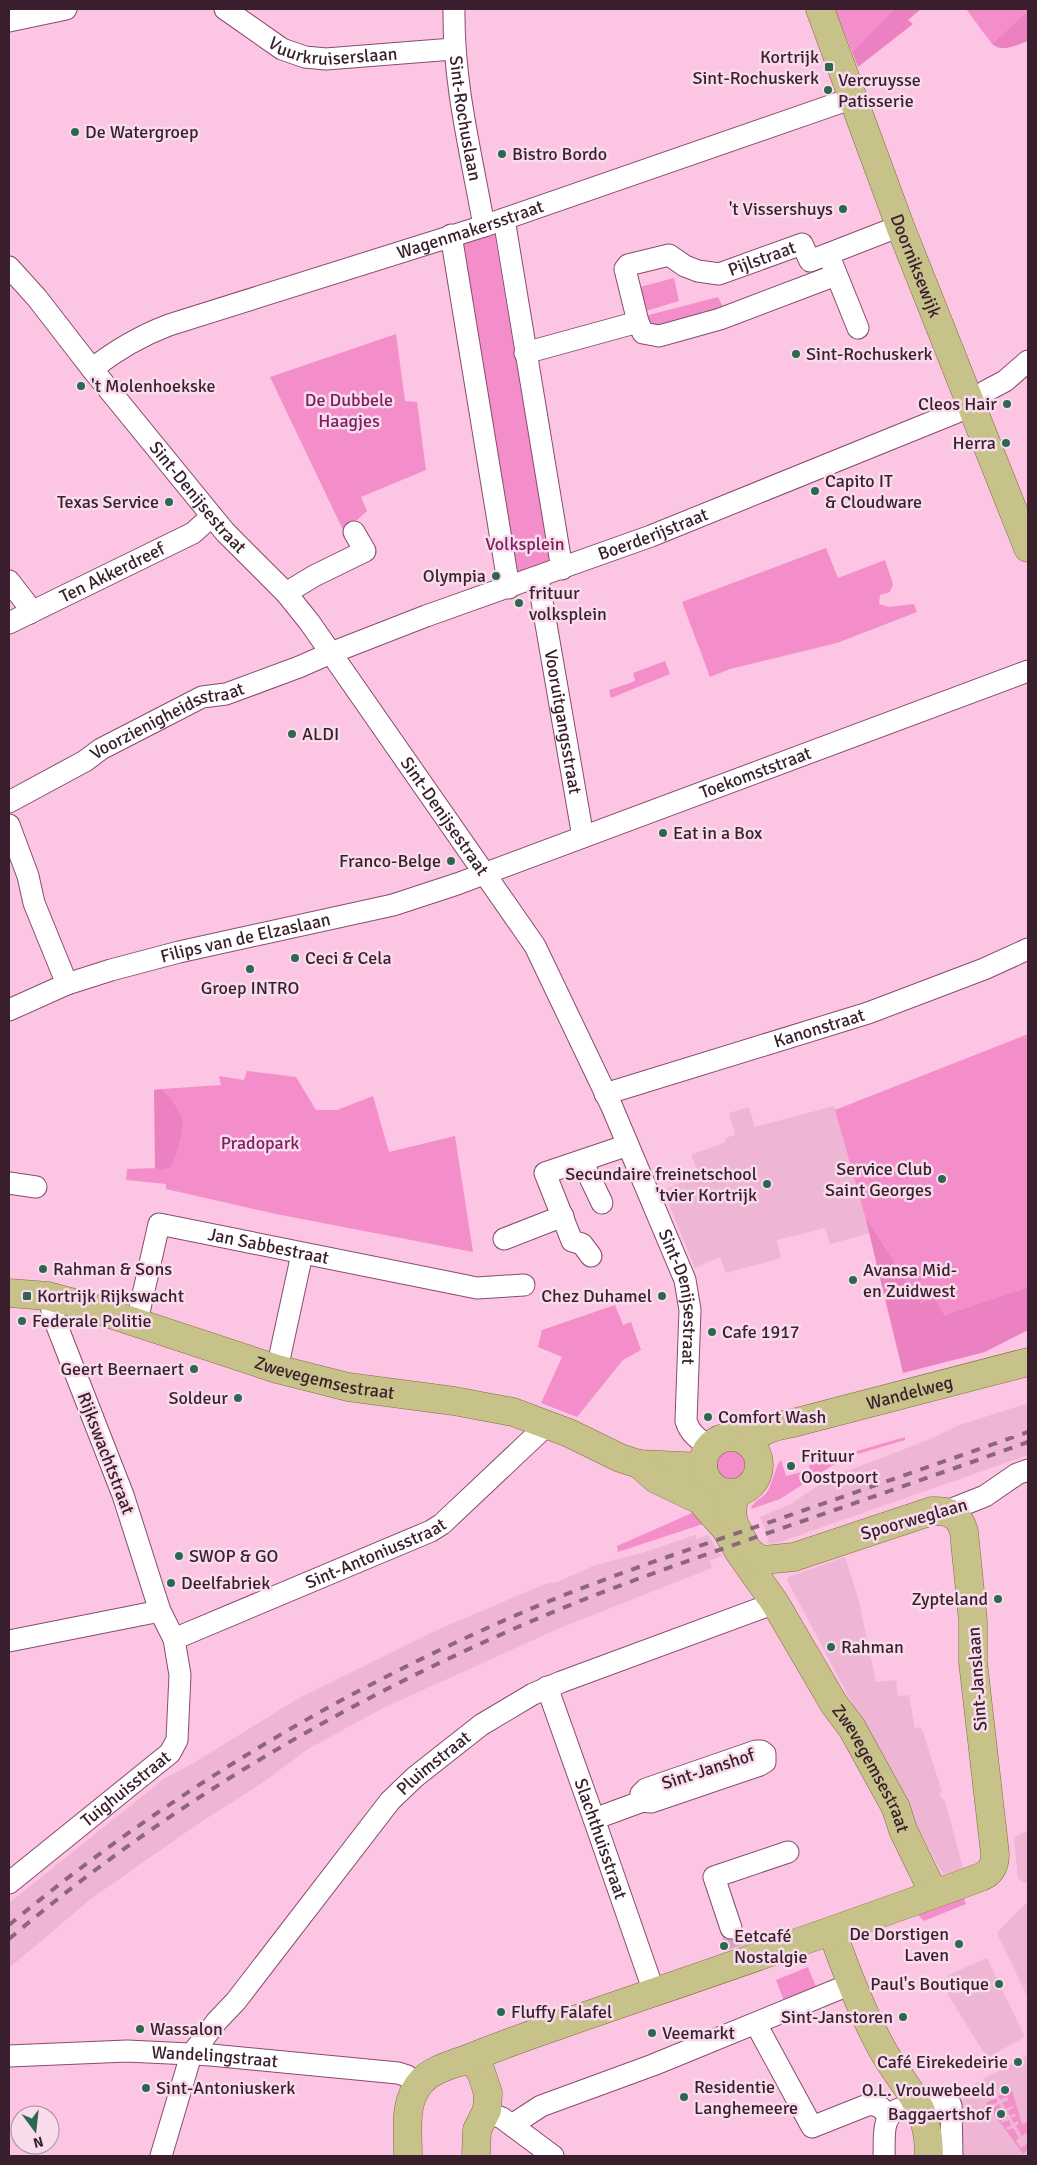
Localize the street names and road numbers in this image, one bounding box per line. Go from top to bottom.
street label: Vuurkruiserslaan [264,32,398,70]
street label: Sint-Rochuslaan [445,55,486,183]
street label: Wagenmakersstraat [394,195,546,264]
street label: Doorniksewijk [885,211,946,321]
street label: Pijlstraat [725,236,799,281]
street label: Sint-Denijsestraat [145,437,251,558]
street label: Boerderijstraat [595,503,711,565]
street label: Ten Akkerdreef [56,537,169,607]
street label: Vooruitgangsstraat [540,648,586,796]
street label: Voorzienigheidsstraat [86,677,247,764]
street label: Toekomststraat [697,742,814,804]
street label: Sint-Denijsestraat [396,752,493,880]
street label: Filips van de Elzaslaan [158,908,333,967]
street label: Kanonstraat [771,1004,867,1052]
street label: Jan Sabbestraat [206,1223,331,1269]
street label: Sint-Denijsestraat [654,1226,701,1365]
street label: Zwevegemsestraat [252,1351,396,1404]
street label: Wandelweg [864,1371,955,1414]
street label: Rijkswachtstraat [73,1389,139,1517]
street label: Spoorweglaan [858,1493,970,1545]
street label: Sint-Antoniusstraat [302,1513,450,1594]
street label: Sint-Janslaan [962,1626,992,1732]
street label: Zwevegemsestraat [827,1700,914,1835]
street label: Pluimstraat [392,1726,475,1800]
street label: Sint-Janshof [659,1743,758,1794]
street label: Tuighuisstraat [76,1746,175,1832]
street label: Slachthuisstraat [569,1775,632,1902]
street label: Wandelingstraat [151,2041,279,2072]

